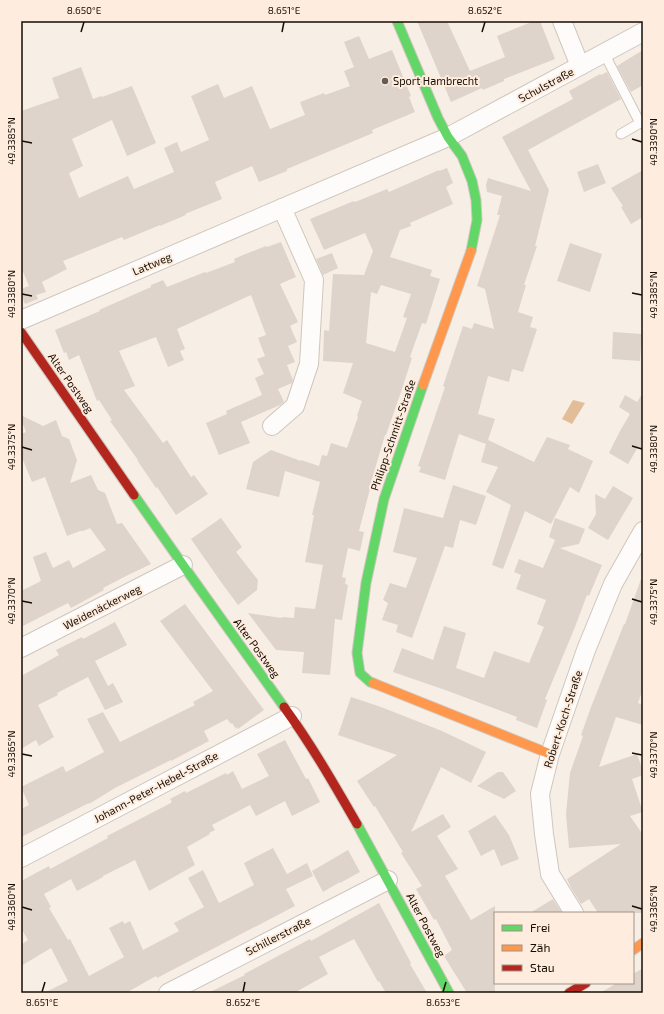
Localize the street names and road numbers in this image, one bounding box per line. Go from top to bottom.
street label: Schulstraße [516,64,576,105]
street label: Lattweg [130,250,173,278]
street label: Alter Postweg [46,350,97,415]
street label: Philipp-Schmitt-Straße [367,377,418,492]
street label: Weidenäckerweg [61,581,143,632]
street label: Alter Postweg [231,615,283,680]
street label: Robert-Koch-Straße [541,668,584,769]
street label: Johann-Peter-Hebel-Straße [91,748,220,825]
street label: Alter Postweg [404,891,449,959]
street label: Schillerstraße [243,914,312,957]

